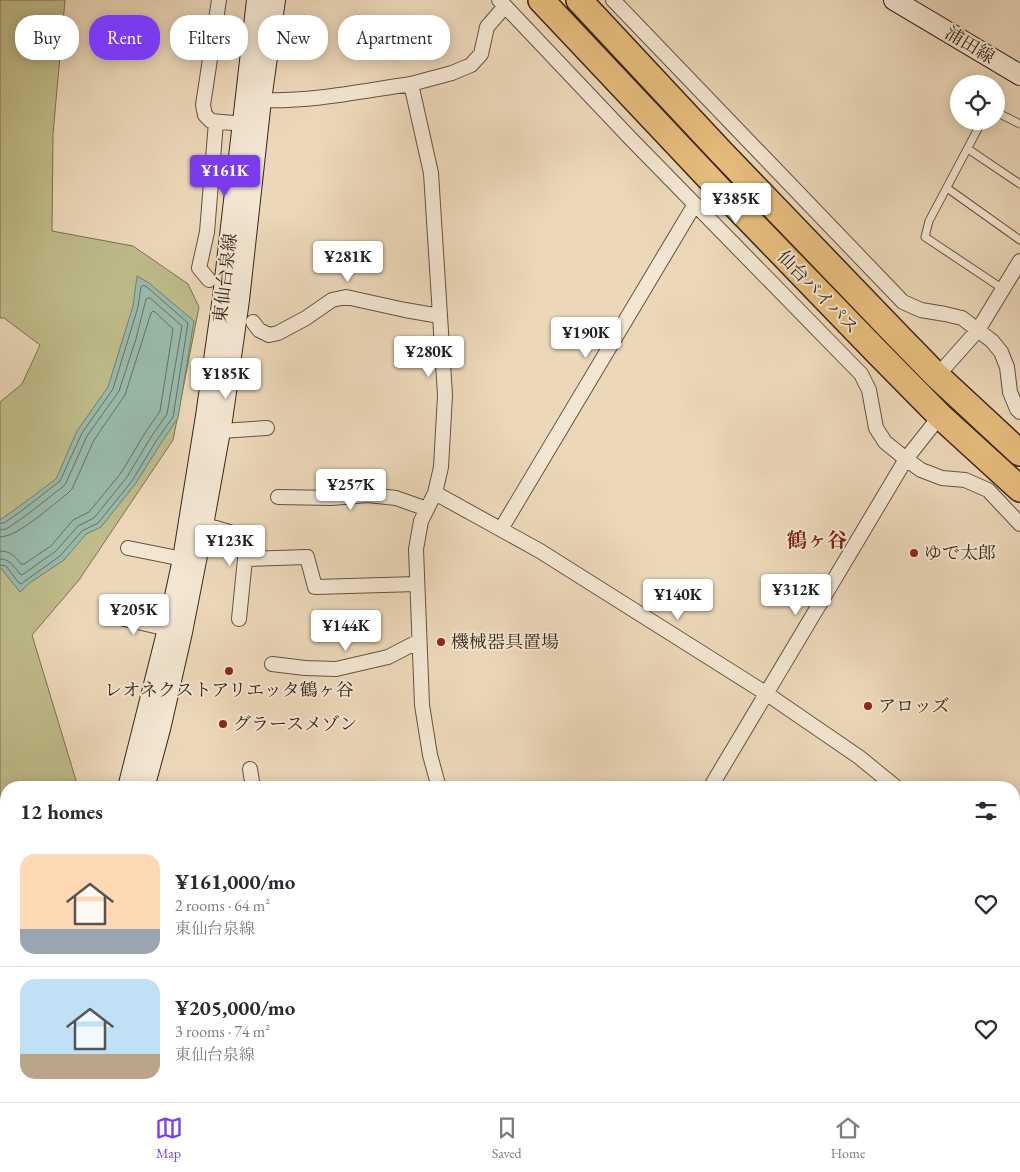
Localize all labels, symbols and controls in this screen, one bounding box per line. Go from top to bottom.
chip: Buy [15,15,79,60]
chip: Rent [89,15,160,60]
chip: Filters [170,15,248,60]
chip: New [258,15,328,60]
chip: Apartment [338,15,450,60]
street label: 浦田線 [941,21,999,68]
map controls [950,75,1005,130]
button: locate [950,75,1005,130]
pin: ¥161K [190,154,260,197]
text: ¥161K [201,160,249,181]
pin: ¥385K [701,182,771,225]
text: ¥385K [712,188,760,209]
street label: 東仙台泉線 [208,232,241,324]
pin: ¥281K [313,240,383,283]
street label: 仙台バイパス [773,245,864,338]
text: ¥281K [324,246,372,267]
pin: ¥190K [551,316,621,359]
text: ¥190K [562,322,610,343]
pin: ¥280K [394,336,464,378]
text: ¥280K [405,341,453,362]
pin: ¥185K [191,358,261,400]
text: ¥185K [202,363,250,384]
pin: ¥257K [316,468,386,511]
text: ¥257K [327,474,375,495]
pin: ¥123K [195,524,265,567]
district label: 鶴ヶ谷 [787,527,847,553]
text: ¥123K [206,530,254,551]
place label: ゆで太郎 [924,541,996,564]
marker: ゆで太郎 [908,547,920,559]
pin: ¥312K [761,574,831,616]
pin: ¥140K [643,578,713,621]
text: ¥312K [772,579,820,600]
text: ¥140K [654,584,702,605]
pin: ¥205K [99,594,169,636]
text: ¥205K [110,599,158,620]
pin: ¥144K [311,610,381,652]
text: ¥144K [322,615,370,636]
place label: 機械器具置場 [451,630,559,653]
marker: 機械器具置場 [435,636,447,648]
marker: レオネクストアリエッタ鶴ヶ谷 [223,665,235,677]
place label: レオネクストアリエッタ鶴ヶ谷 [104,678,354,701]
place label: アロッズ [878,694,950,717]
marker: アロッズ [862,700,874,712]
place label: グラースメゾン [233,712,358,735]
marker: グラースメゾン [217,718,229,730]
icon: filters [972,797,1000,825]
text: 12 homes [20,798,103,825]
text: ¥161,000/mo [175,868,295,895]
icon: home [60,874,120,934]
icon: heart [972,890,1000,918]
text: 2 rooms · 64 m² [175,895,270,916]
text: 東仙台泉線 [175,918,255,939]
text: ¥205,000/mo [175,994,295,1021]
icon: home [60,999,120,1059]
icon: heart [972,1015,1000,1043]
text: 3 rooms · 74 m² [175,1021,270,1042]
text: 東仙台泉線 [175,1044,255,1065]
tab: Map [155,1114,183,1162]
tab: Saved [492,1114,522,1162]
tab: Home [831,1114,865,1162]

